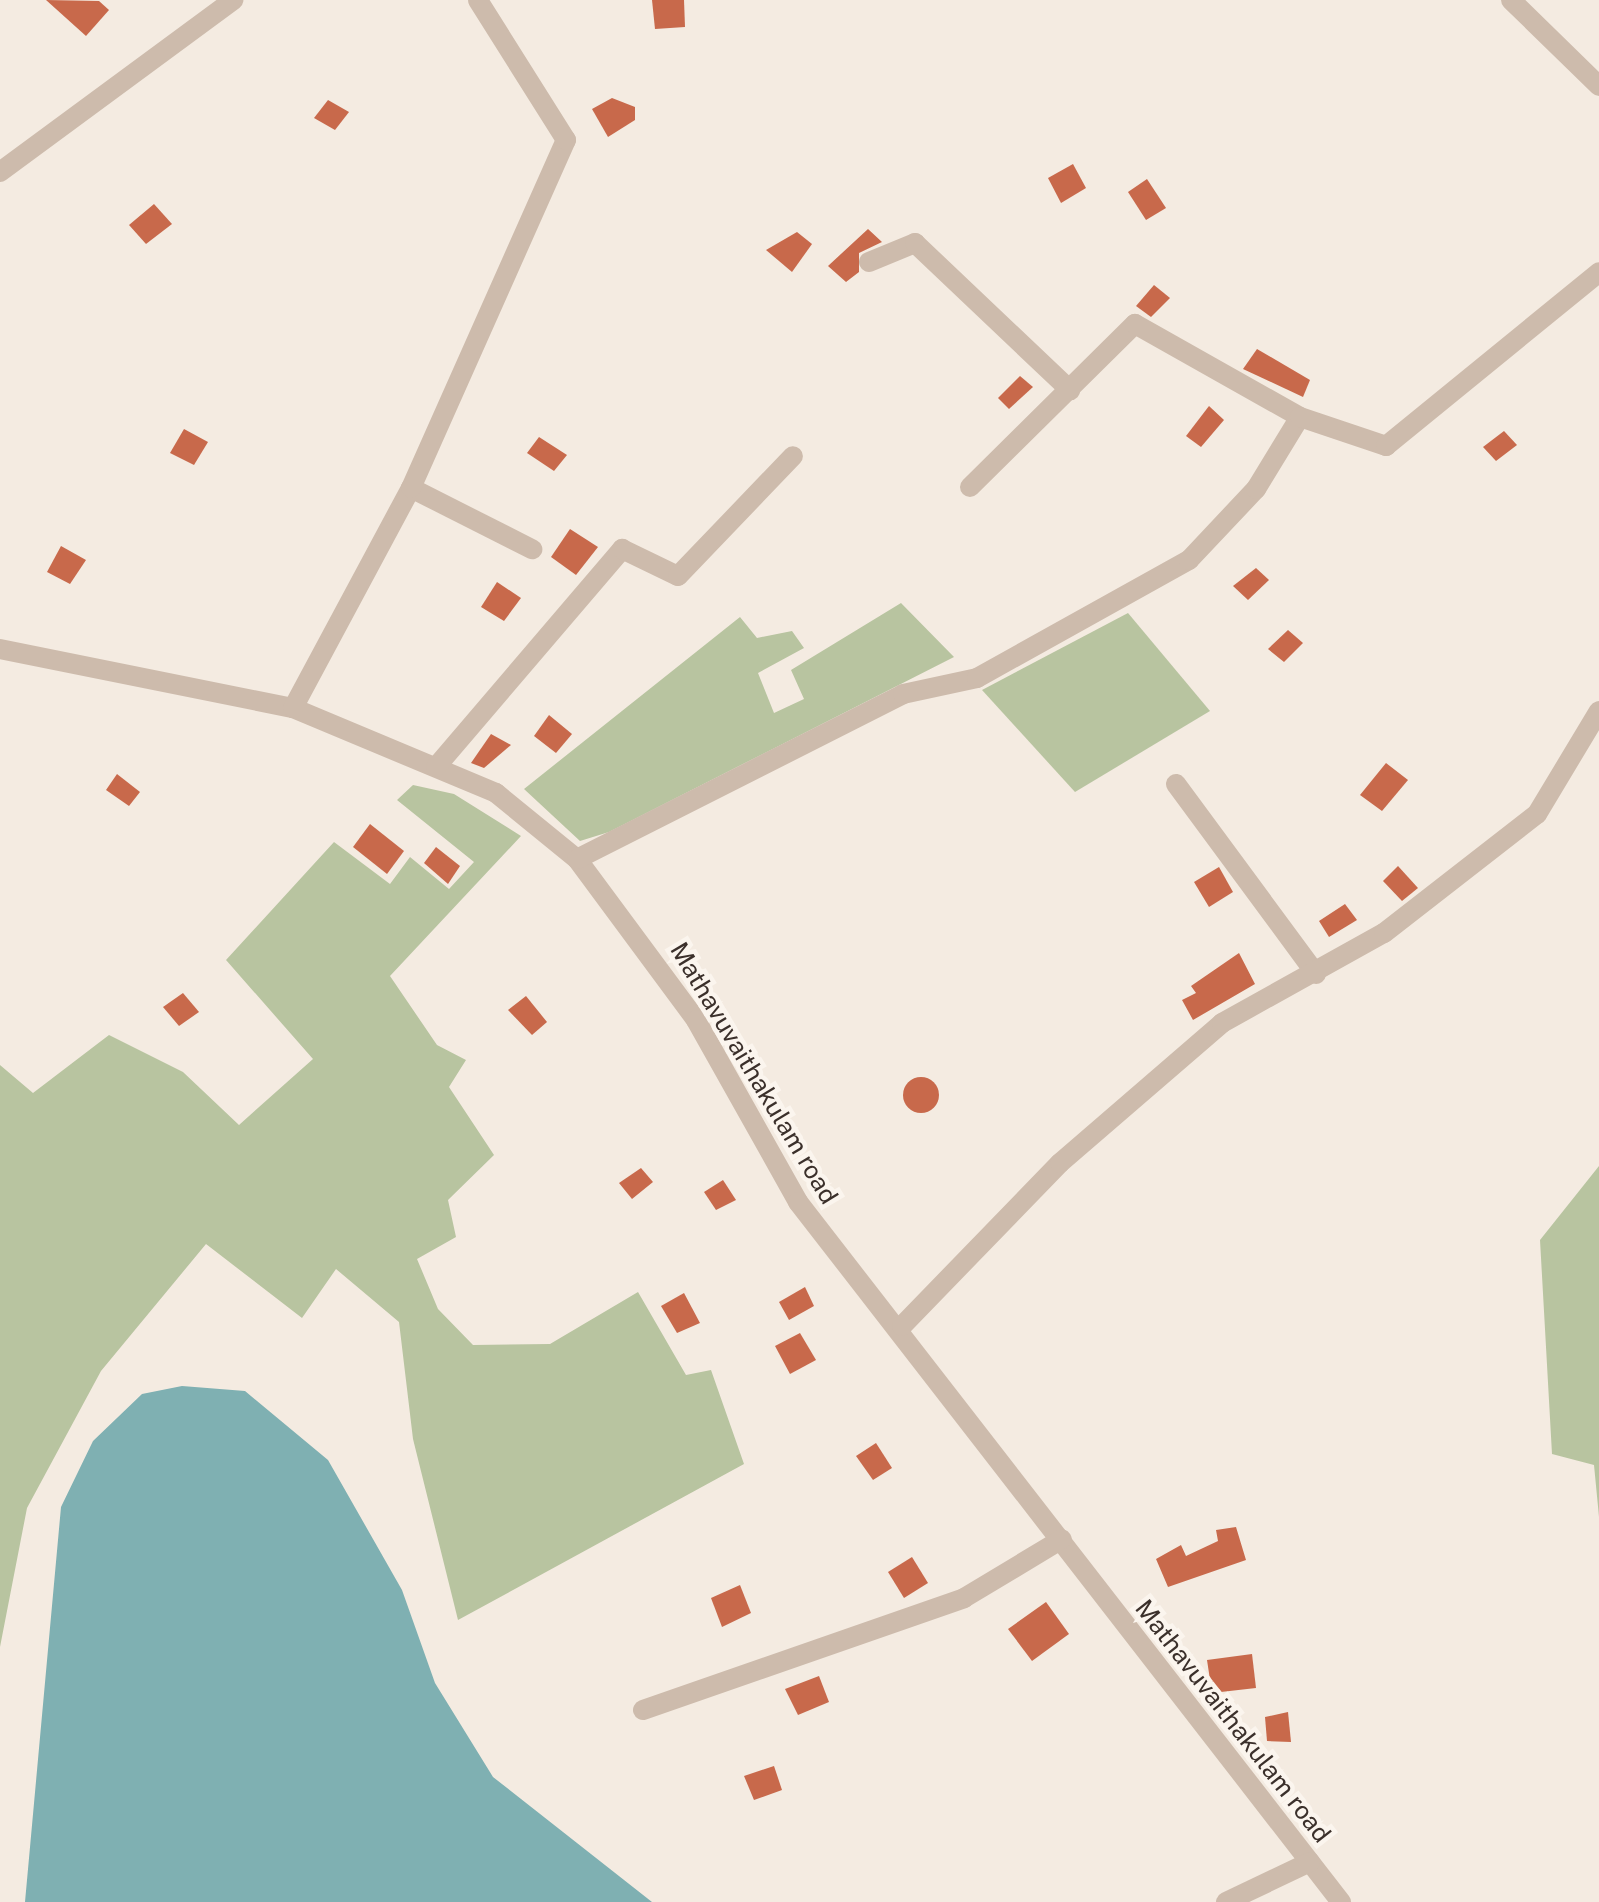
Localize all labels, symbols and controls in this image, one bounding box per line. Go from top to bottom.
street label: Mathavuvaithakulam road [664,937,844,1209]
street label: Mathavuvaithakulam road [1129,1594,1337,1848]

